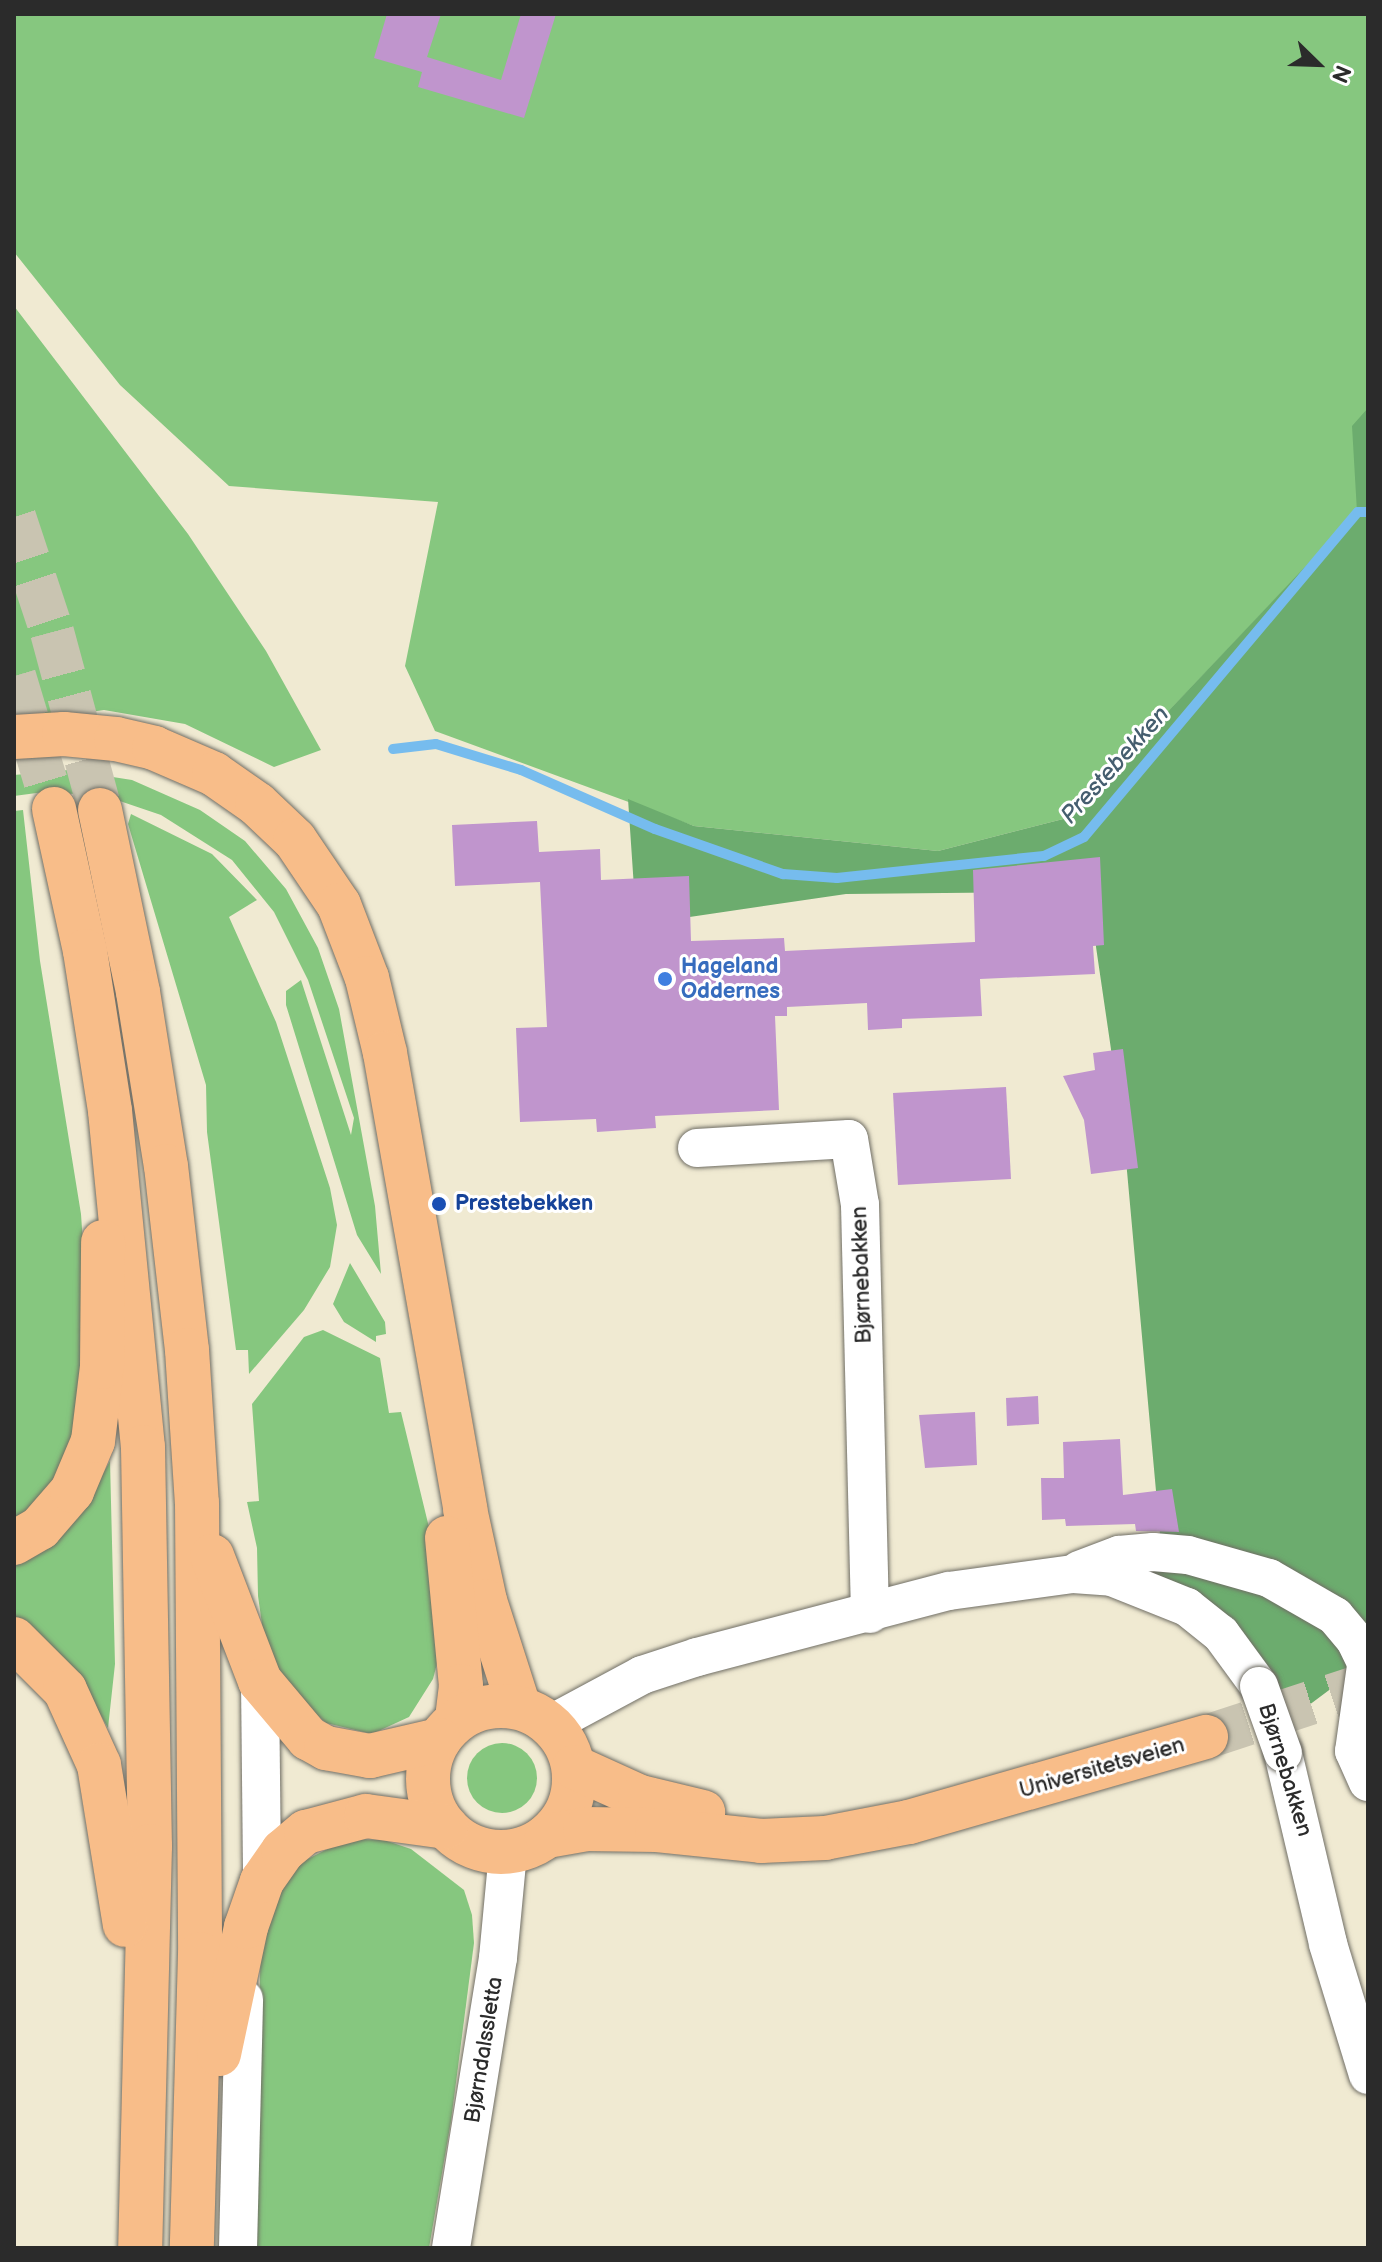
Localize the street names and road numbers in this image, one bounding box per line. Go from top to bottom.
street label: Bjørnebakken [846,1206,878,1344]
street label: Bjørnebakken [1252,1700,1318,1840]
street label: Universitetsveien [1016,1732,1188,1804]
street label: Bjørndalssletta [459,1975,509,2125]

